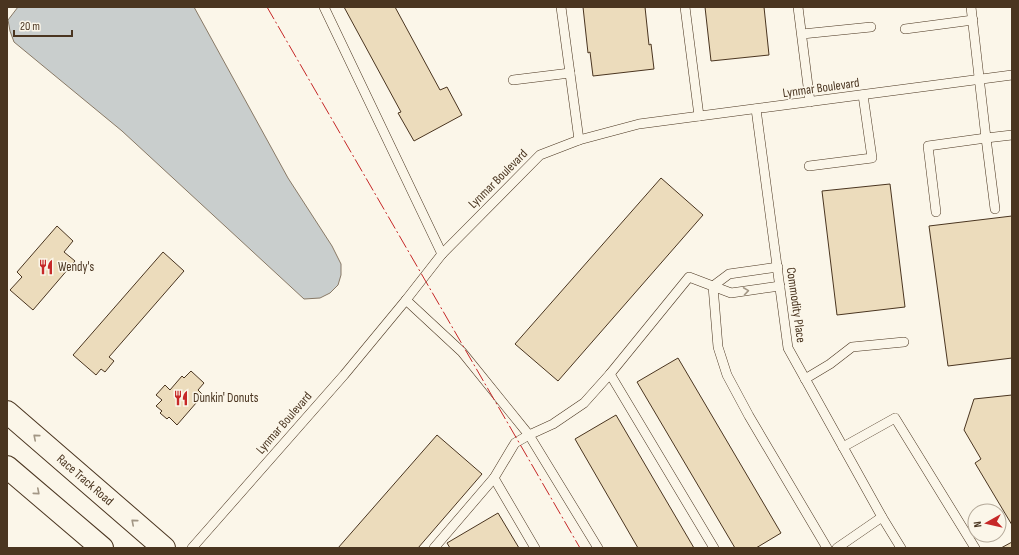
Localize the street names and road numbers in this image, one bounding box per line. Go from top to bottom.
street label: Lynmar Boulevard [782,75,860,101]
street label: Lynmar Boulevard [465,146,531,212]
street label: Commodity Place [783,266,809,344]
street label: Lynmar Boulevard [253,389,315,457]
street label: Race Track Road [53,451,117,509]

